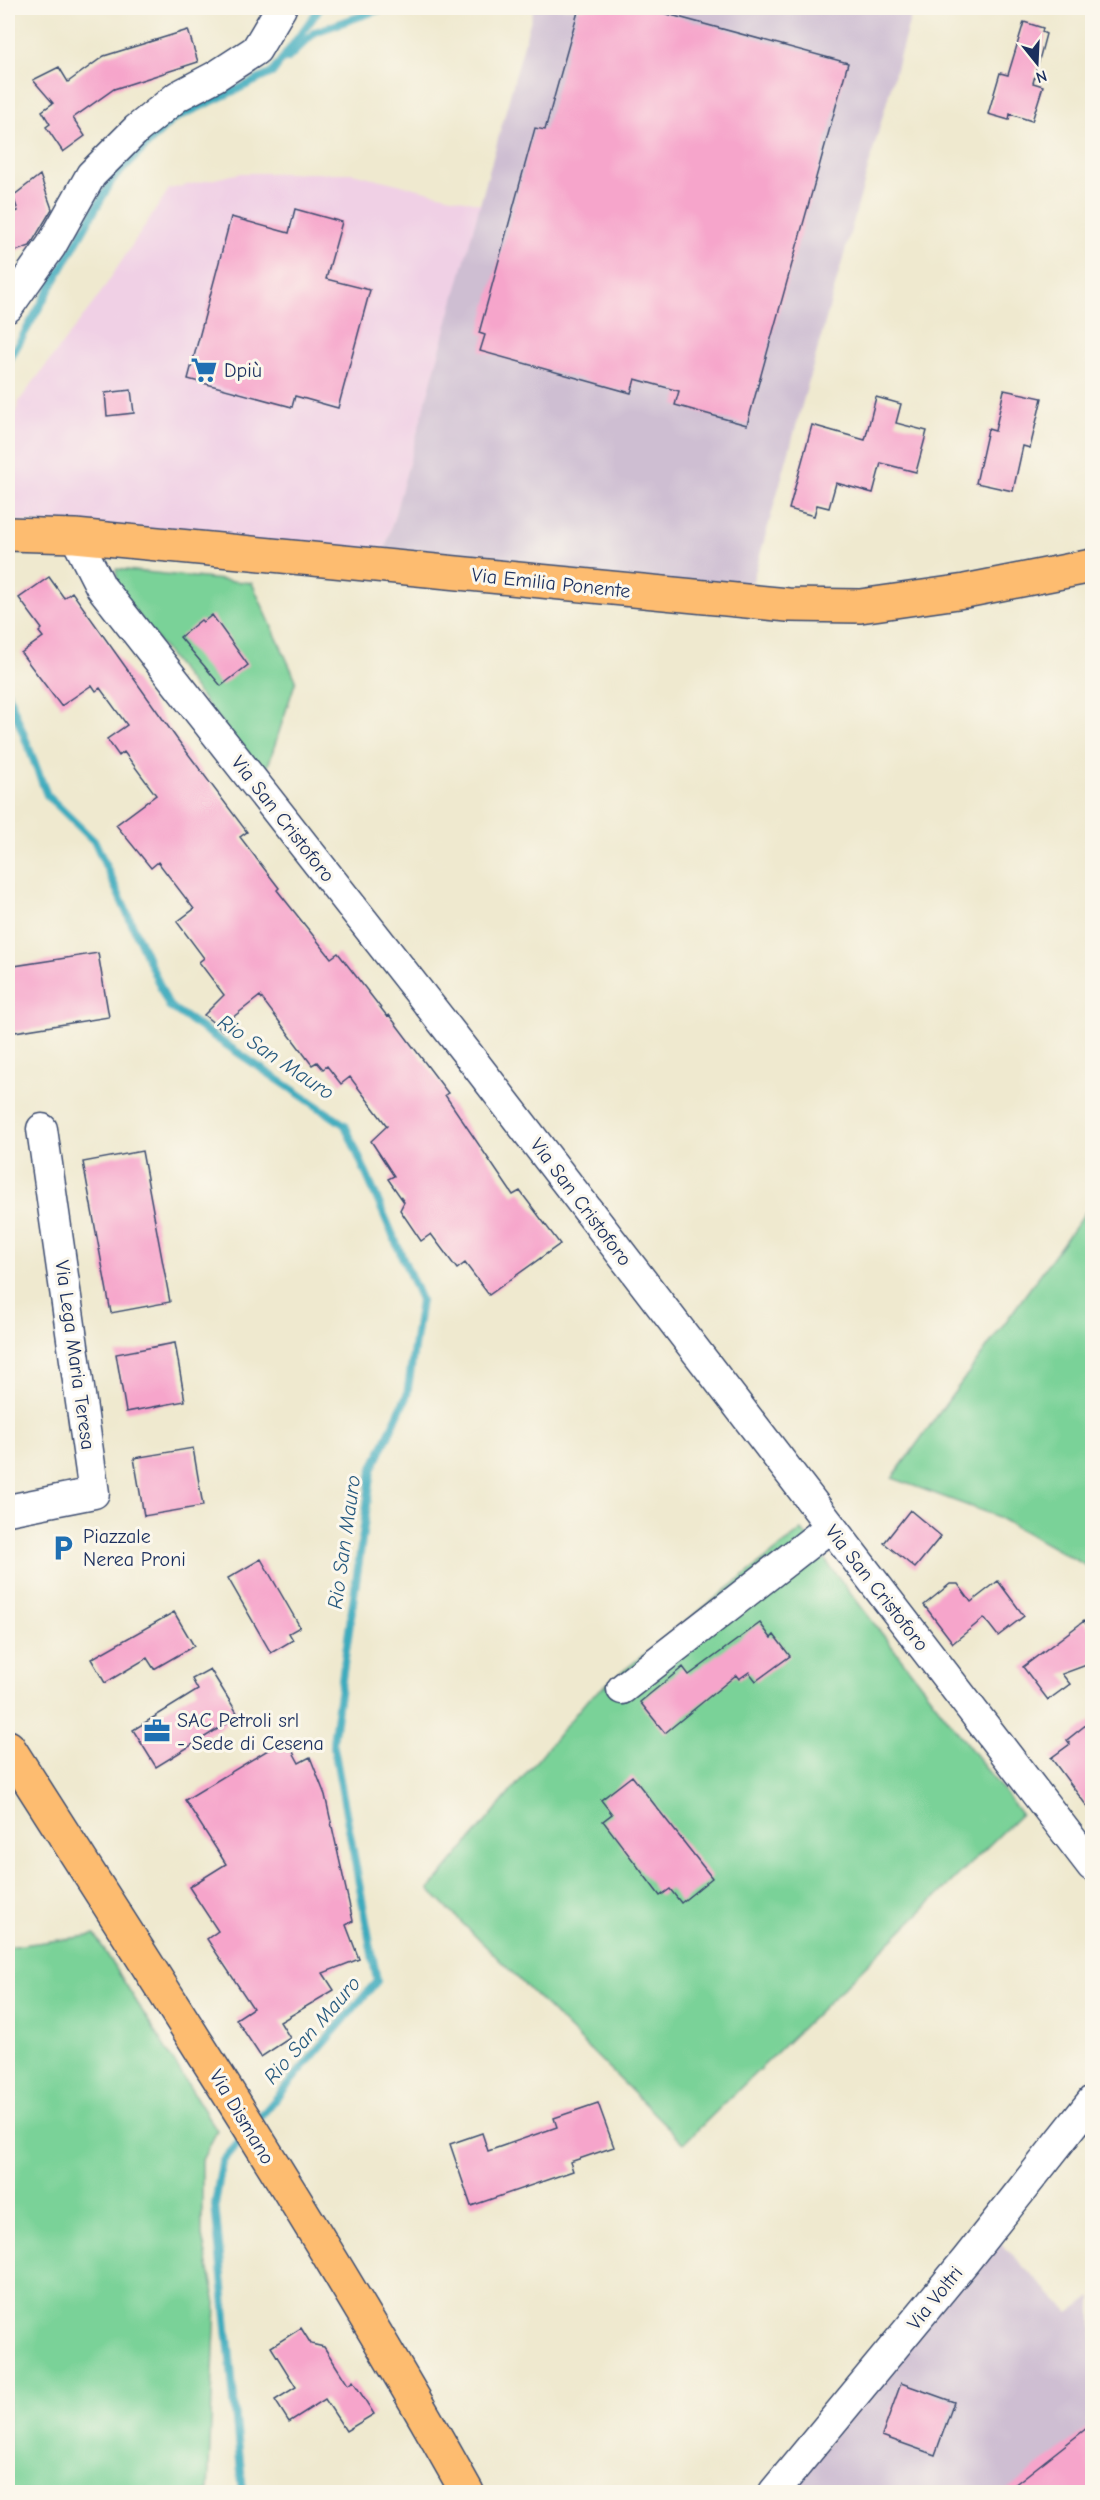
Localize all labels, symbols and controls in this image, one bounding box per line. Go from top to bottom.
north arrow [1007,33,1067,93]
text: N [1034,66,1049,86]
supermarket icon: Dpiù [189,355,219,385]
place label: Dpiù [224,359,262,382]
street label: Via Emilia Ponente [470,563,632,603]
street label: Via San Cristoforo [227,751,339,887]
water label: Rio San Mauro [213,1009,339,1105]
street label: Via San Cristoforo [525,1134,637,1270]
street label: Via Lega Maria Teresa [50,1259,100,1451]
water label: Rio San Mauro [323,1474,365,1610]
street label: Via San Cristoforo [821,1520,933,1656]
place label: Piazzale Nerea Proni [83,1525,186,1571]
parking icon: Piazzale Nerea Proni [48,1533,78,1563]
place label: SAC Petroli srl - Sede di Cesena [177,1709,324,1755]
office icon: SAC Petroli srl - Sede di Cesena [142,1716,172,1746]
water label: Rio San Mauro [259,1971,365,2089]
street label: Via Dismano [205,2066,279,2168]
street label: Via Voltri [902,2262,968,2334]

